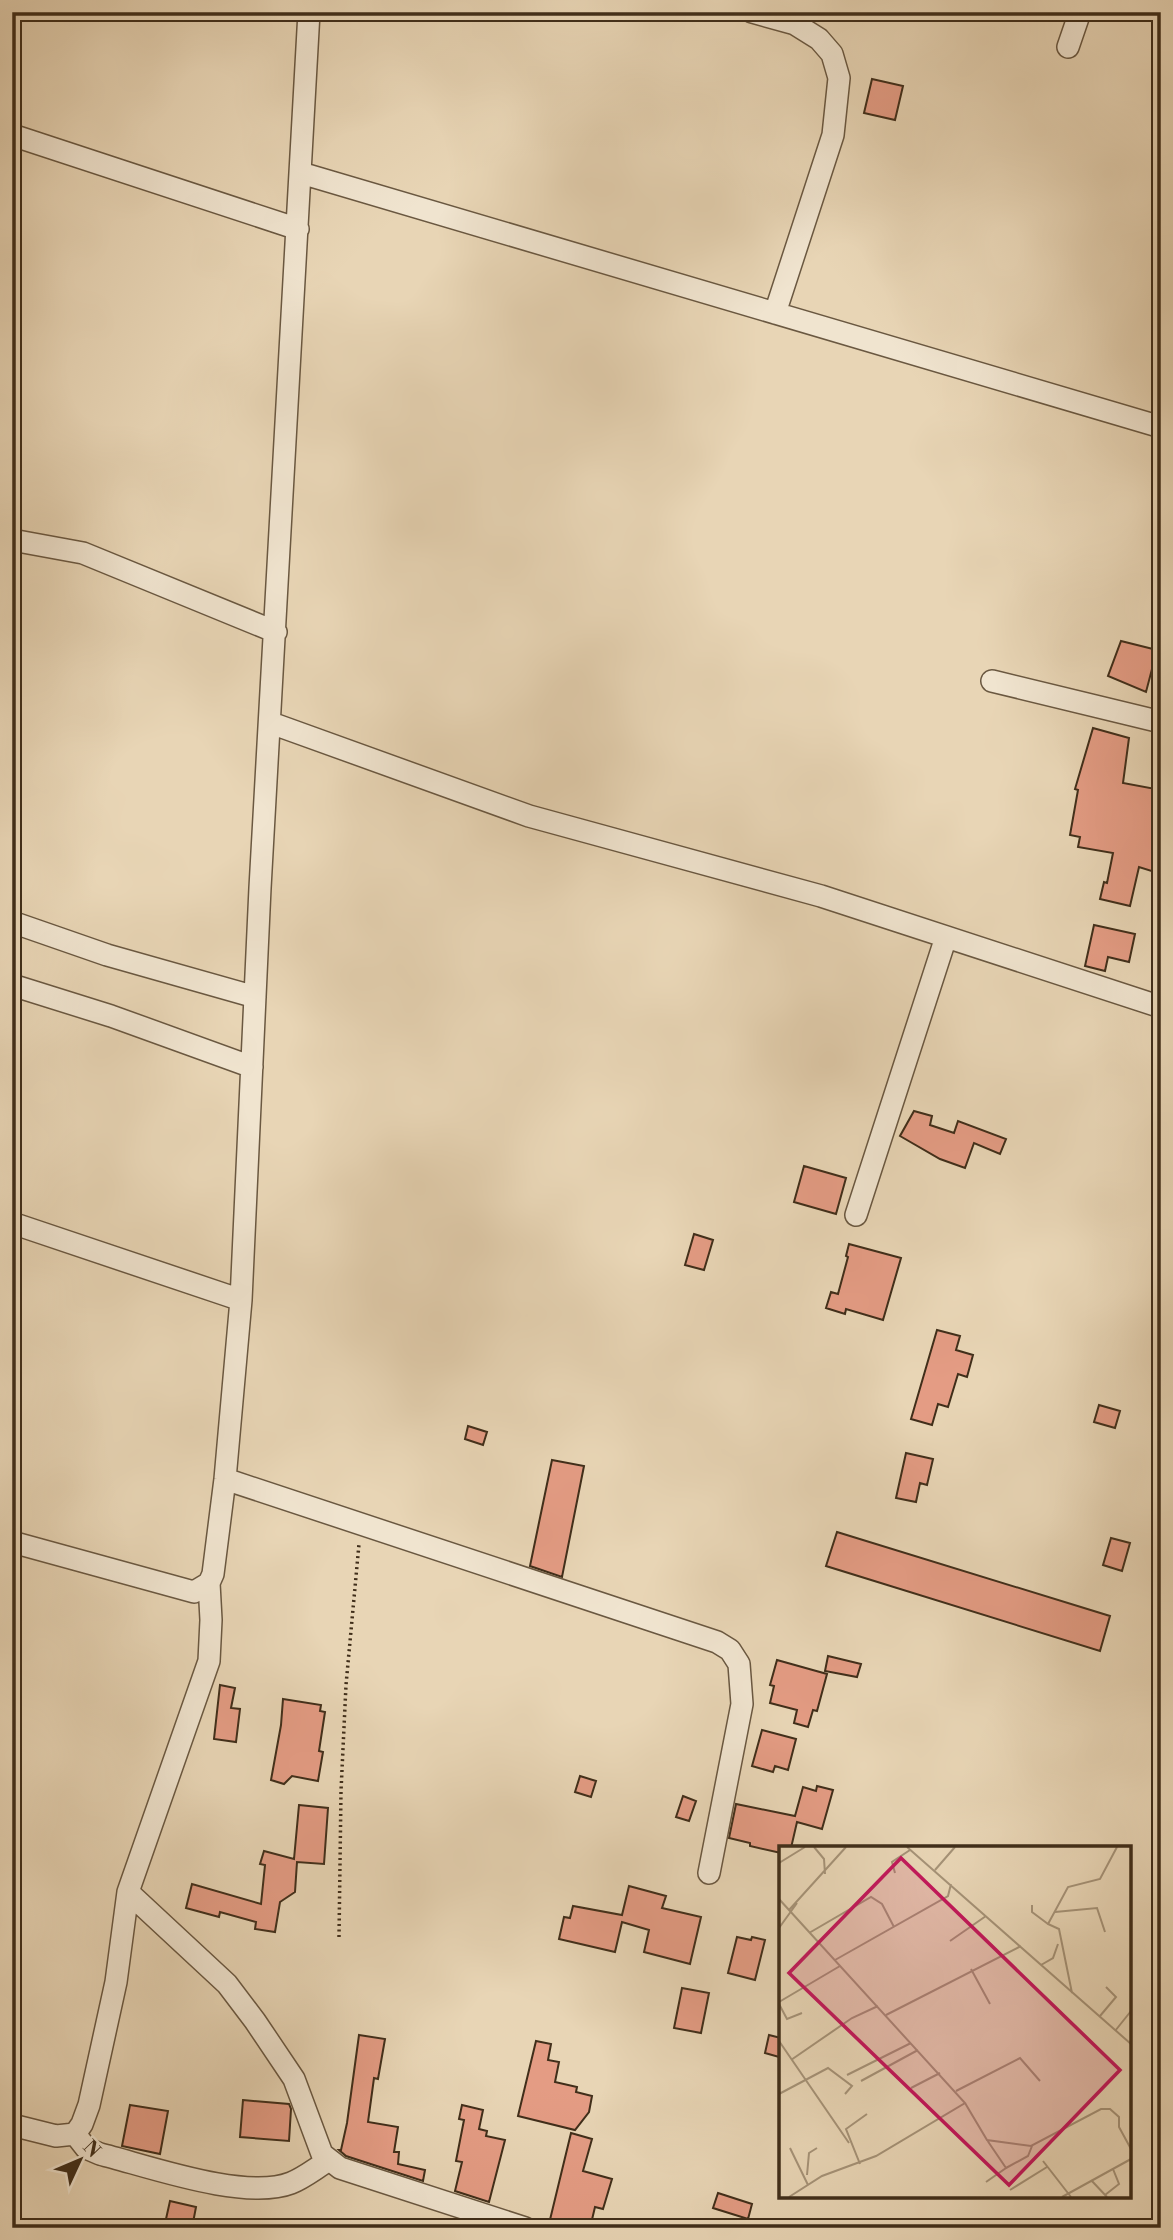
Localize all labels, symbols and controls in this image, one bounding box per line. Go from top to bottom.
inset map [779,1846,1131,2198]
north arrow [46,2124,116,2194]
text: N [78,2135,105,2163]

